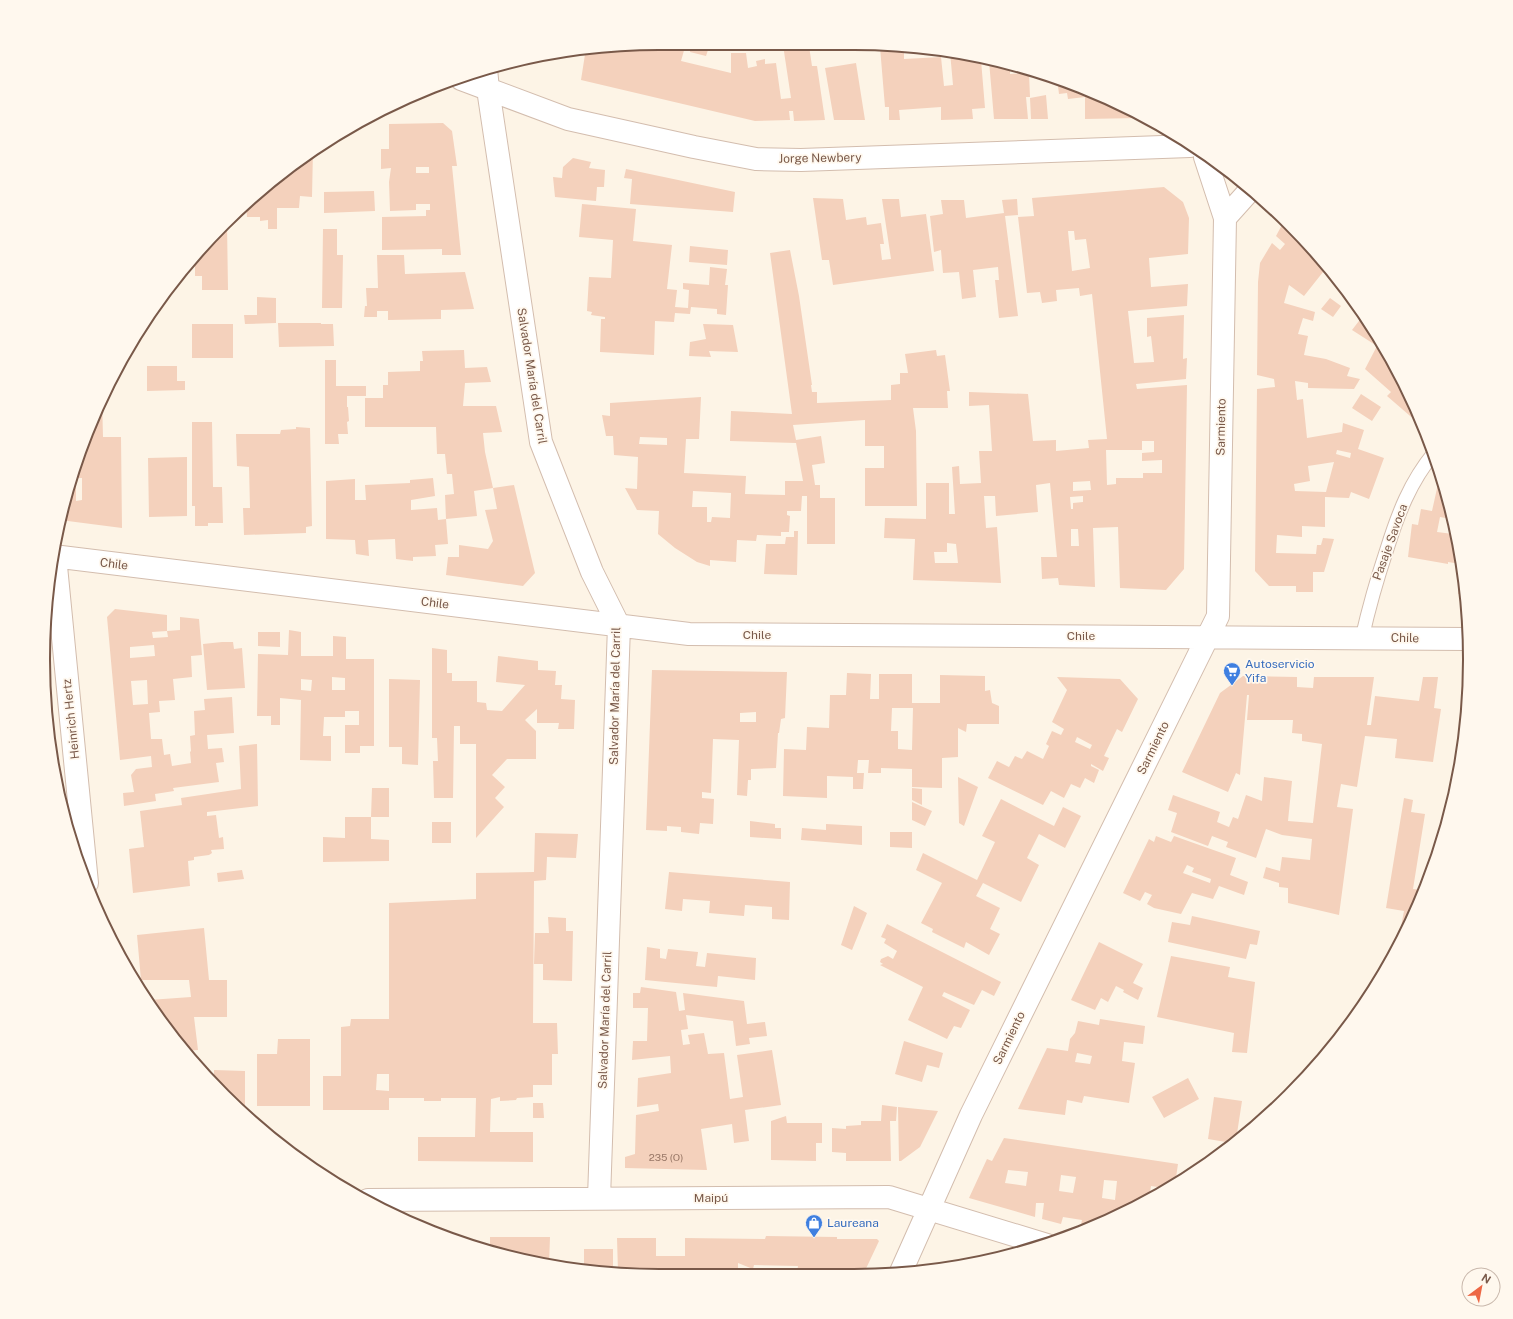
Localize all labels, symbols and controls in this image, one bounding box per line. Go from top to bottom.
street label: Jorge Newbery [778,150,862,166]
street label: Salvador María del Carril [514,307,550,445]
street label: Sarmiento [1213,398,1229,456]
street label: Pasaje Savoca [1370,502,1410,582]
street label: Chile [99,555,129,573]
street label: Chile [420,594,450,612]
street label: Salvador María del Carril [607,627,623,765]
street label: Chile [743,628,771,642]
street label: Chile [1067,629,1095,643]
street label: Chile [1391,631,1419,645]
place label: Autoservicio Yifa [1245,657,1315,685]
supermarket icon: Autoservicio Yifa [1222,661,1242,686]
street label: Heinrich Hertz [60,678,82,760]
street label: Sarmiento [1134,719,1172,777]
street label: Salvador María del Carril [596,951,614,1089]
street label: Sarmiento [990,1009,1028,1067]
house number: 235 (O) [649,1151,683,1163]
street label: Maipú [694,1191,728,1205]
shop icon: Laureana [804,1213,824,1238]
place label: Laureana [827,1216,879,1230]
north arrow [1461,1267,1501,1307]
text: N [1479,1271,1493,1286]

